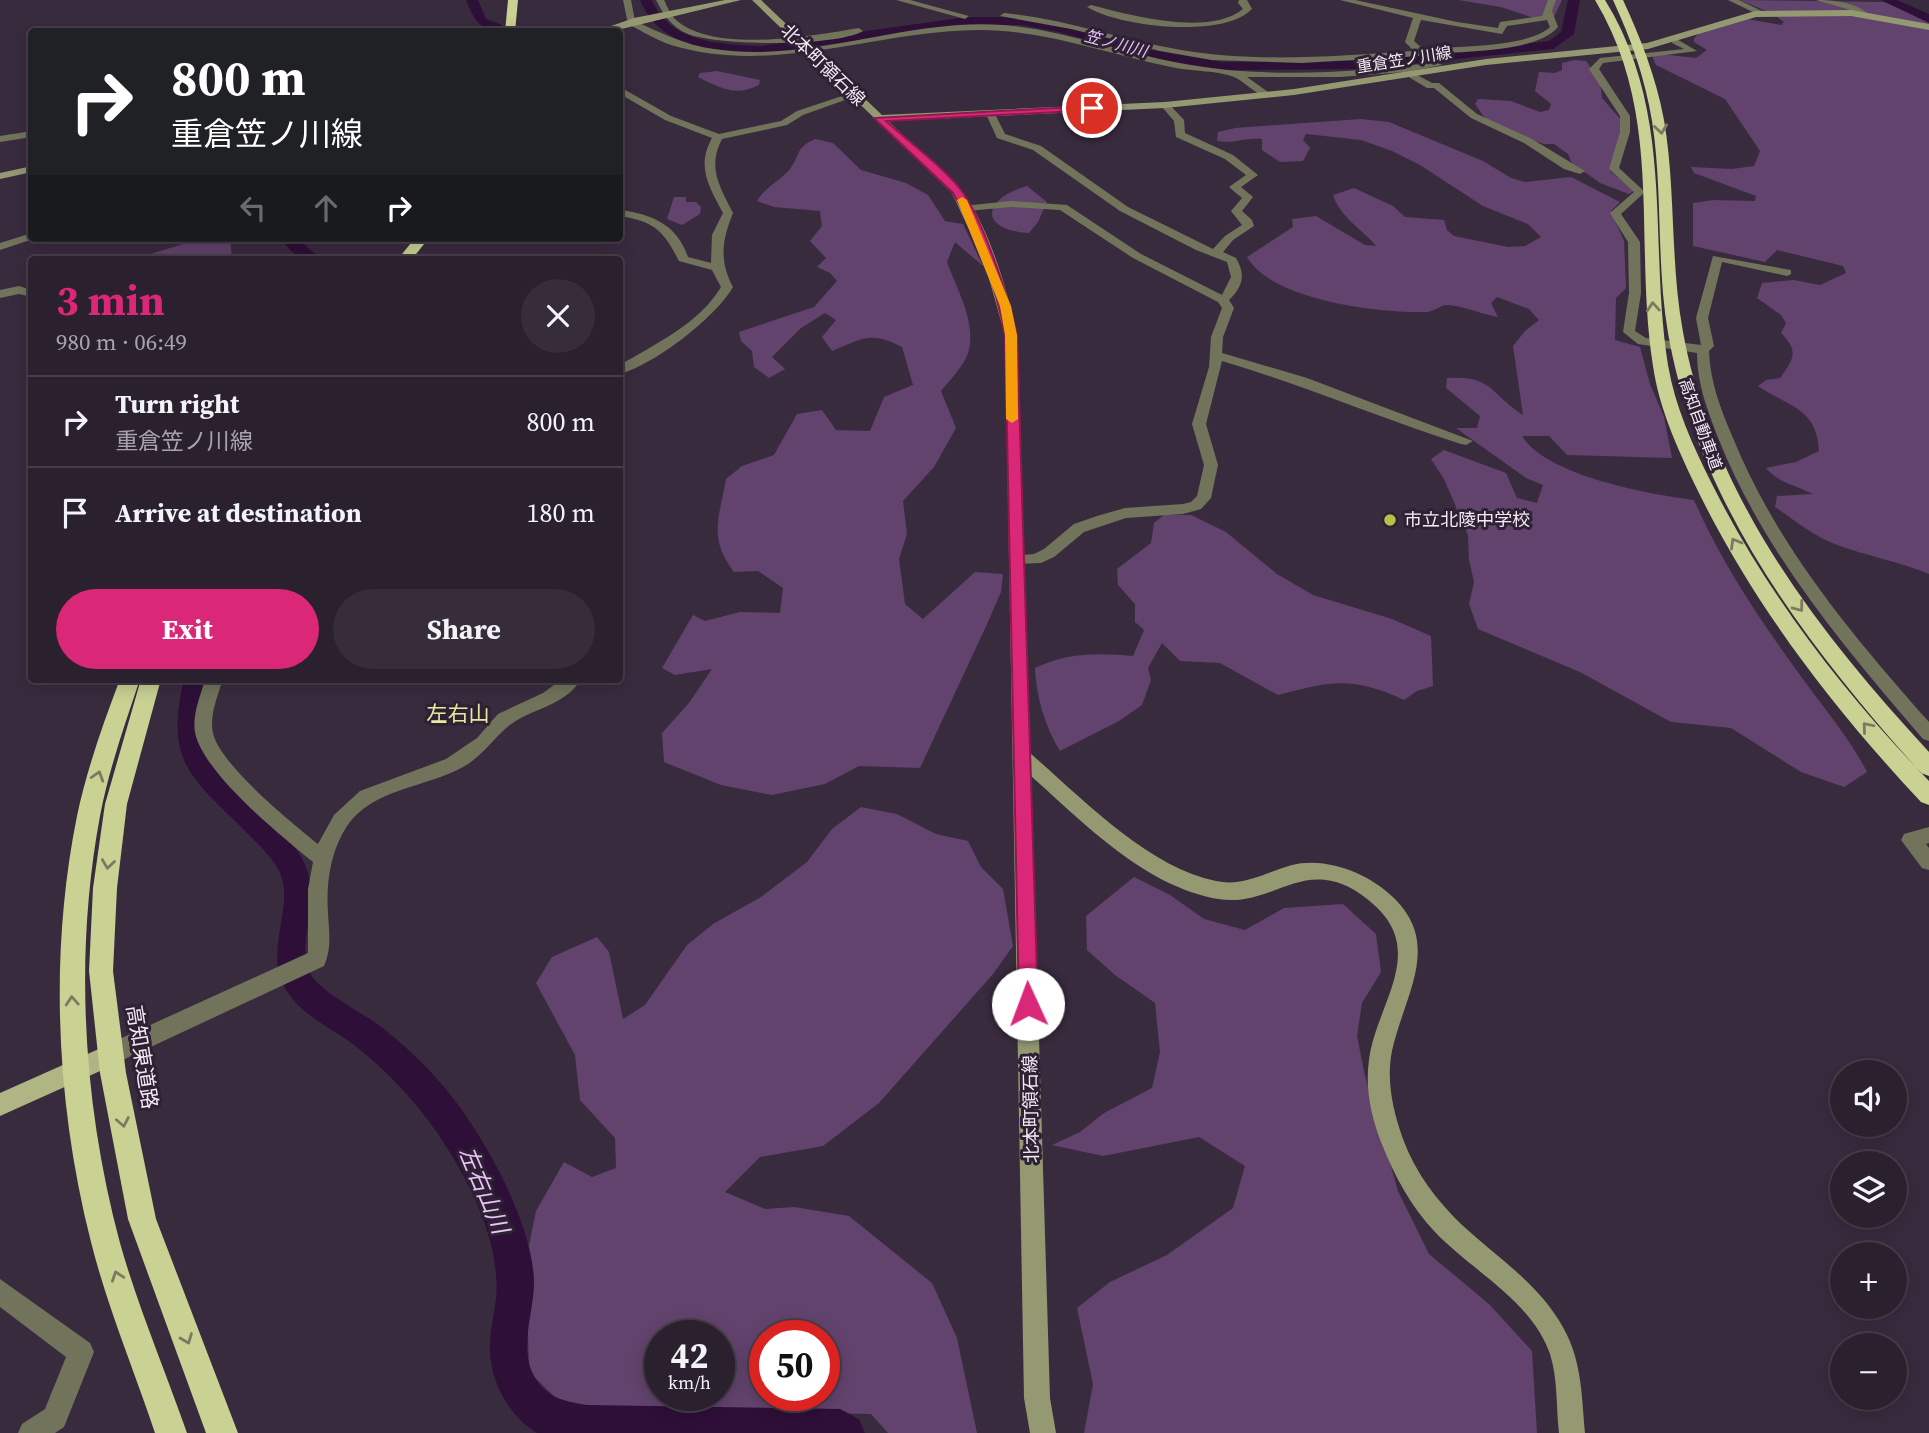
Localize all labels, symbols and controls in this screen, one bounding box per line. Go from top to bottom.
street label: 北本町領石線 [776,18,871,111]
water label: 笠ノ川川 [1082,24,1152,62]
street label: 重倉笠ノ川線 [1355,41,1453,77]
text: 800 m [171,44,306,111]
icon: right [56,56,147,147]
pin [1062,78,1122,138]
icon: arrive [1073,89,1111,127]
text: 重倉笠ノ川線 [171,112,363,156]
one-way arrow [1653,123,1668,135]
icon: left [234,189,272,227]
icon: ahead [307,189,345,227]
icon: right [380,189,418,227]
text: 3 min [56,271,165,329]
button: close [521,279,595,353]
one-way arrow [1646,301,1661,312]
text: 980 m · 06:49 [56,326,187,358]
street label: 高知自動車道 [1674,375,1728,473]
text: Turn right [115,386,239,422]
icon: right [56,403,94,441]
text: 800 m [527,404,595,440]
text: 重倉笠ノ川線 [115,425,253,457]
icon: arrive [56,494,94,532]
text: Arrive at destination [115,495,362,531]
text: 180 m [527,495,595,531]
place label: 市立北陵中学校 [1404,507,1530,532]
marker: 市立北陵中学校 [1382,512,1398,528]
one-way arrow [1730,537,1743,550]
button: Exit [56,589,319,669]
button: Share [333,589,595,669]
one-way arrow [1791,599,1804,612]
district label: 左右山 [427,699,490,728]
one-way arrow [1863,723,1875,736]
one-way arrow [90,771,105,783]
one-way arrow [100,858,115,870]
position arrow [991,967,1065,1041]
one-way arrow [65,995,80,1006]
street label: 高知東道路 [120,1003,165,1111]
street label: 北本町領石線 [1017,1055,1044,1163]
map controls [1830,1060,1907,1410]
button: sound [1830,1060,1907,1137]
one-way arrow [114,1116,129,1128]
water label: 左右山川 [451,1141,518,1241]
button: layers [1830,1151,1907,1228]
button: + [1830,1242,1907,1319]
one-way arrow [111,1270,125,1282]
speed limit sign: 50 [749,1320,840,1411]
text: 42 [671,1332,708,1380]
one-way arrow [179,1333,193,1345]
button: − [1830,1333,1907,1410]
text: km/h [668,1370,711,1395]

